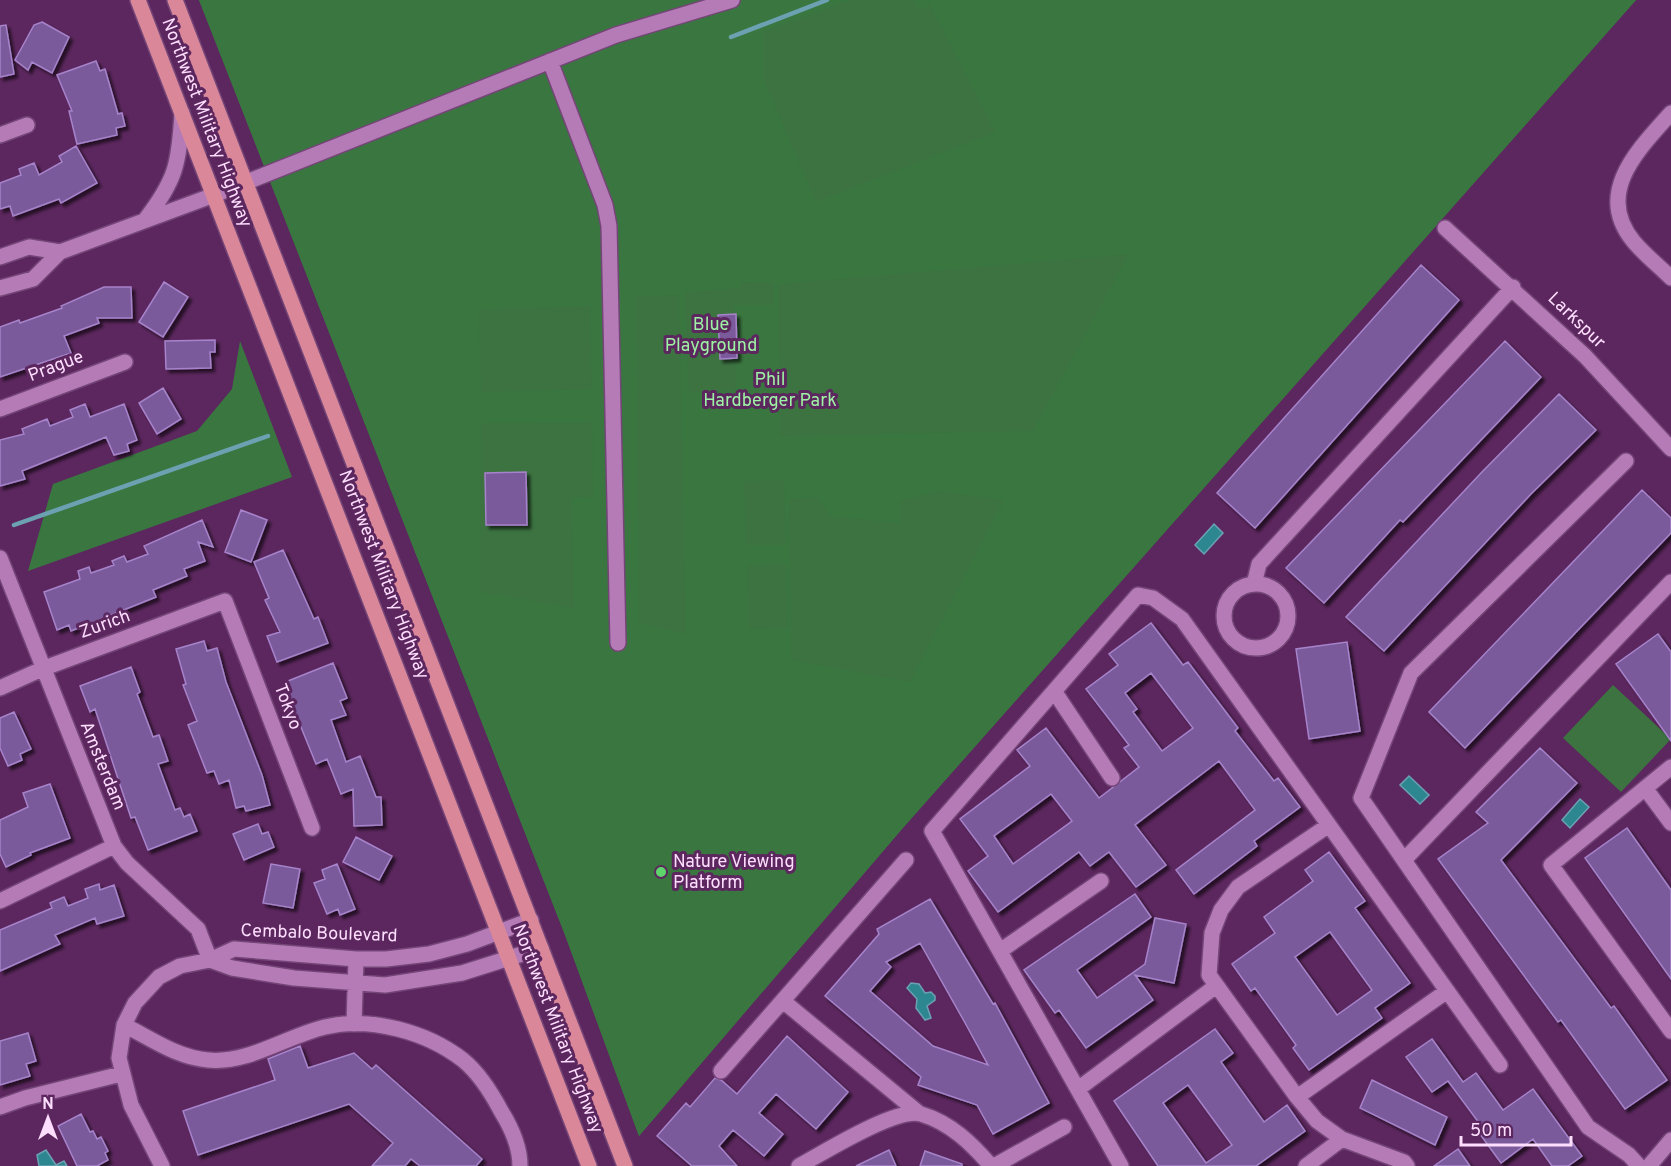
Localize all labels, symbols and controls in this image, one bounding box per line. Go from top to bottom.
street label: Northwest Military Highway [155,15,257,231]
street label: Larkspur [1542,288,1610,354]
park label: Blue Playground [665,314,757,358]
street label: Prague [25,346,87,388]
park label: Phil Hardberger Park [703,369,837,413]
street label: Northwest Military Highway [332,467,434,683]
street label: Zurich [76,605,134,645]
street label: Tokyo [268,681,306,733]
street label: Amsterdam [74,718,130,814]
place label: Nature Viewing Platform [673,851,795,895]
marker: Nature Viewing Platform [654,865,668,879]
street label: Cembalo Boulevard [240,920,398,948]
street label: Northwest Military Highway [506,921,608,1137]
north arrow [18,1088,78,1148]
text: N [42,1095,54,1115]
scale bar [1461,1109,1570,1147]
text: 50 m [1470,1120,1512,1143]

